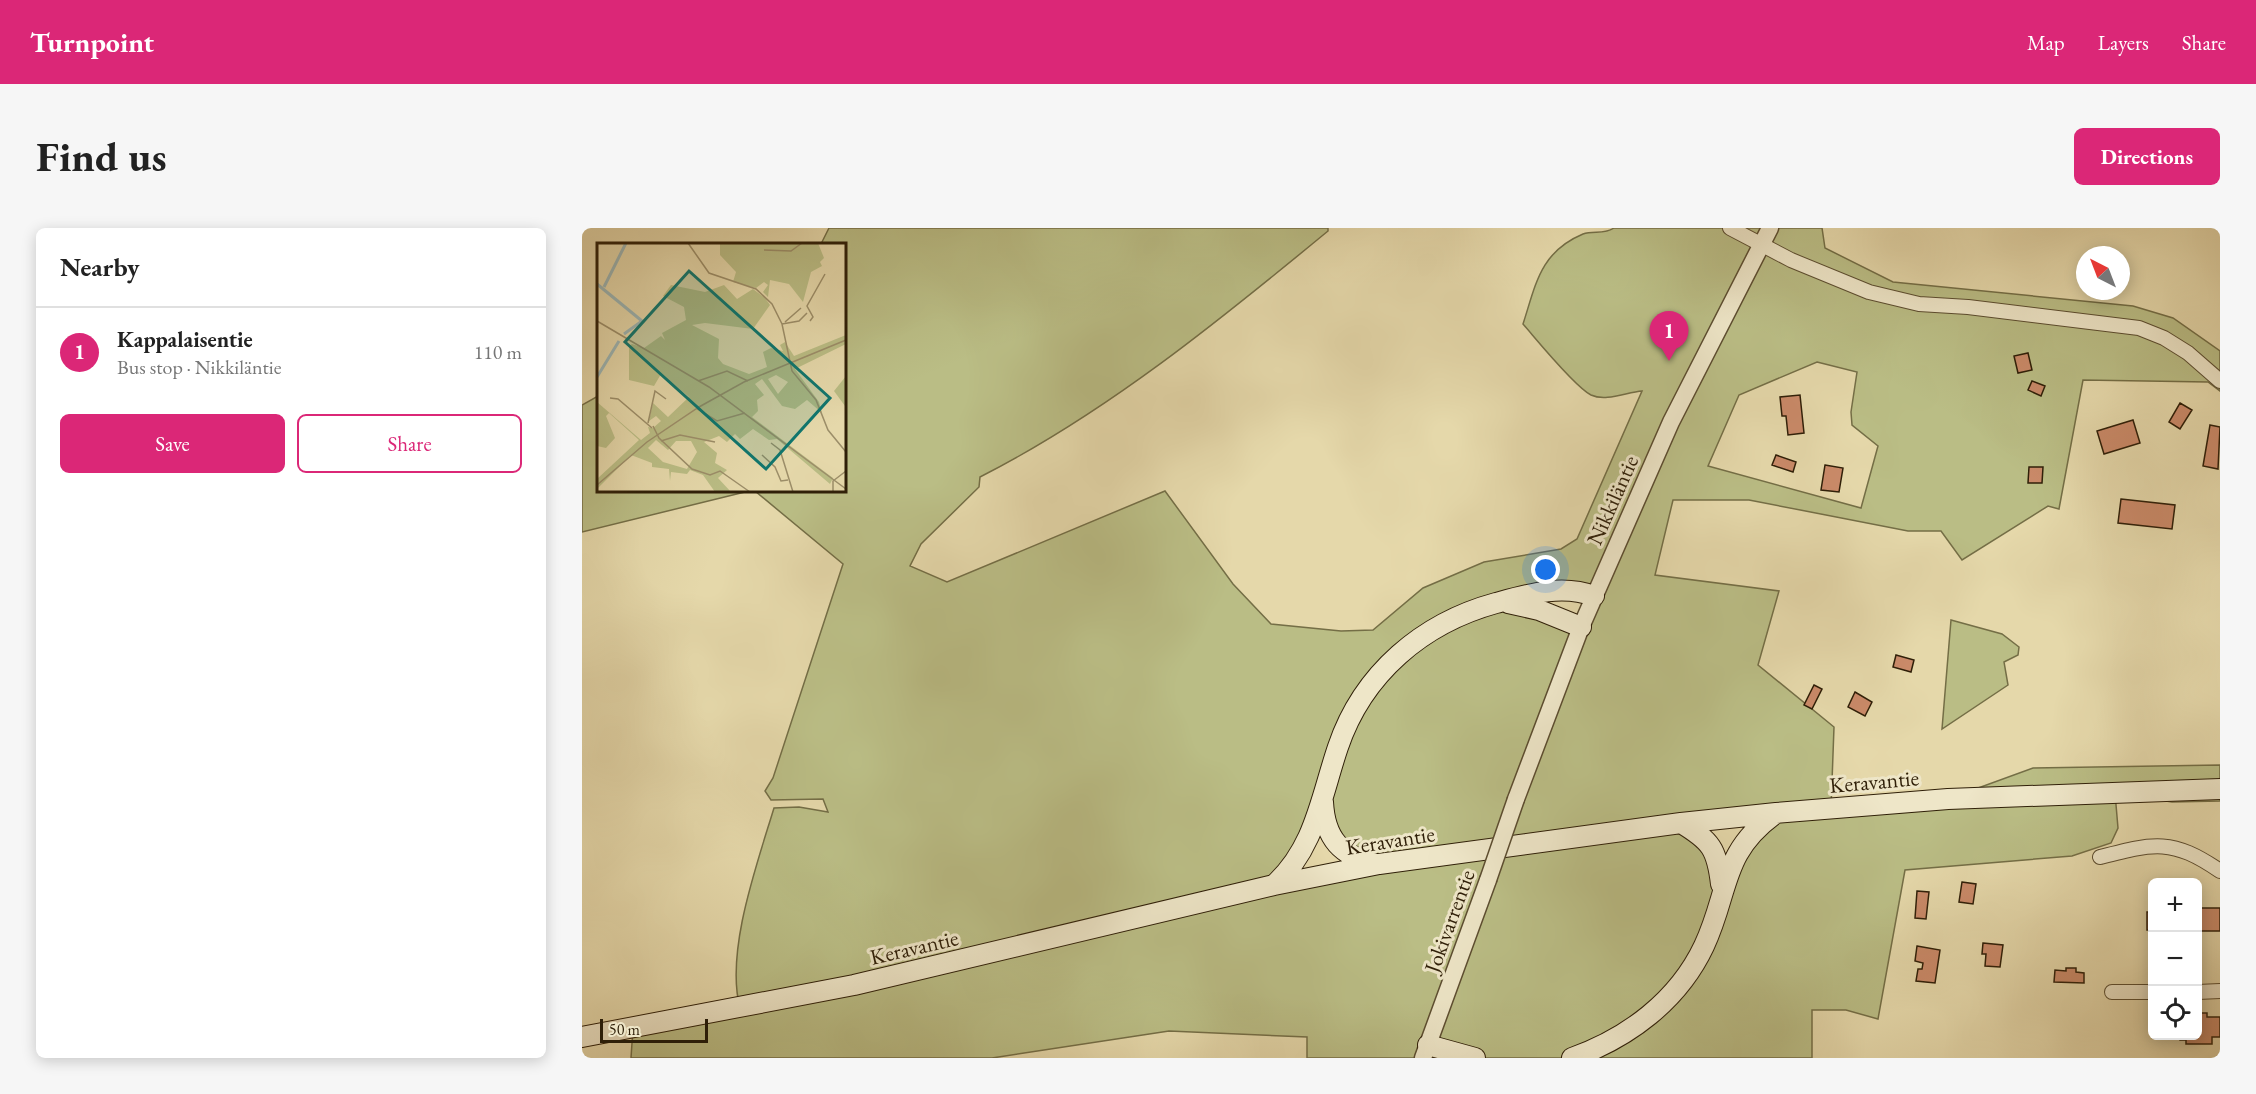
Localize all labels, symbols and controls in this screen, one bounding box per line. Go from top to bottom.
text: Turnpoint [30,24,154,60]
text: Map [2027,29,2065,56]
text: Layers [2098,29,2149,56]
text: Share [2182,29,2226,56]
button: Directions [2074,128,2220,185]
text: Find us [36,129,167,184]
inset map [597,243,846,492]
north arrow [2076,246,2130,300]
text: Nearby [60,250,140,284]
pin: 1 [1650,312,1688,361]
text: Kappalaisentie [117,325,253,354]
text: 1 [74,339,85,365]
text: 110 m [474,339,522,365]
text: Bus stop · Nikkiläntie [117,354,281,380]
button: Save [60,414,285,473]
button: Share [297,414,522,473]
street label: Nikkiläntie [1580,450,1645,550]
your location [1531,555,1560,584]
street label: Keravantie [1828,763,1920,800]
street label: Keravantie [1343,819,1437,862]
street label: Jokivarrentie [1417,865,1482,979]
map controls [2148,878,2202,1040]
button: + [2148,878,2202,932]
street label: Keravantie [867,923,962,972]
button: − [2148,932,2202,986]
button: locate [2148,986,2202,1040]
scale bar [600,1016,708,1044]
text: 50 m [609,1019,640,1040]

